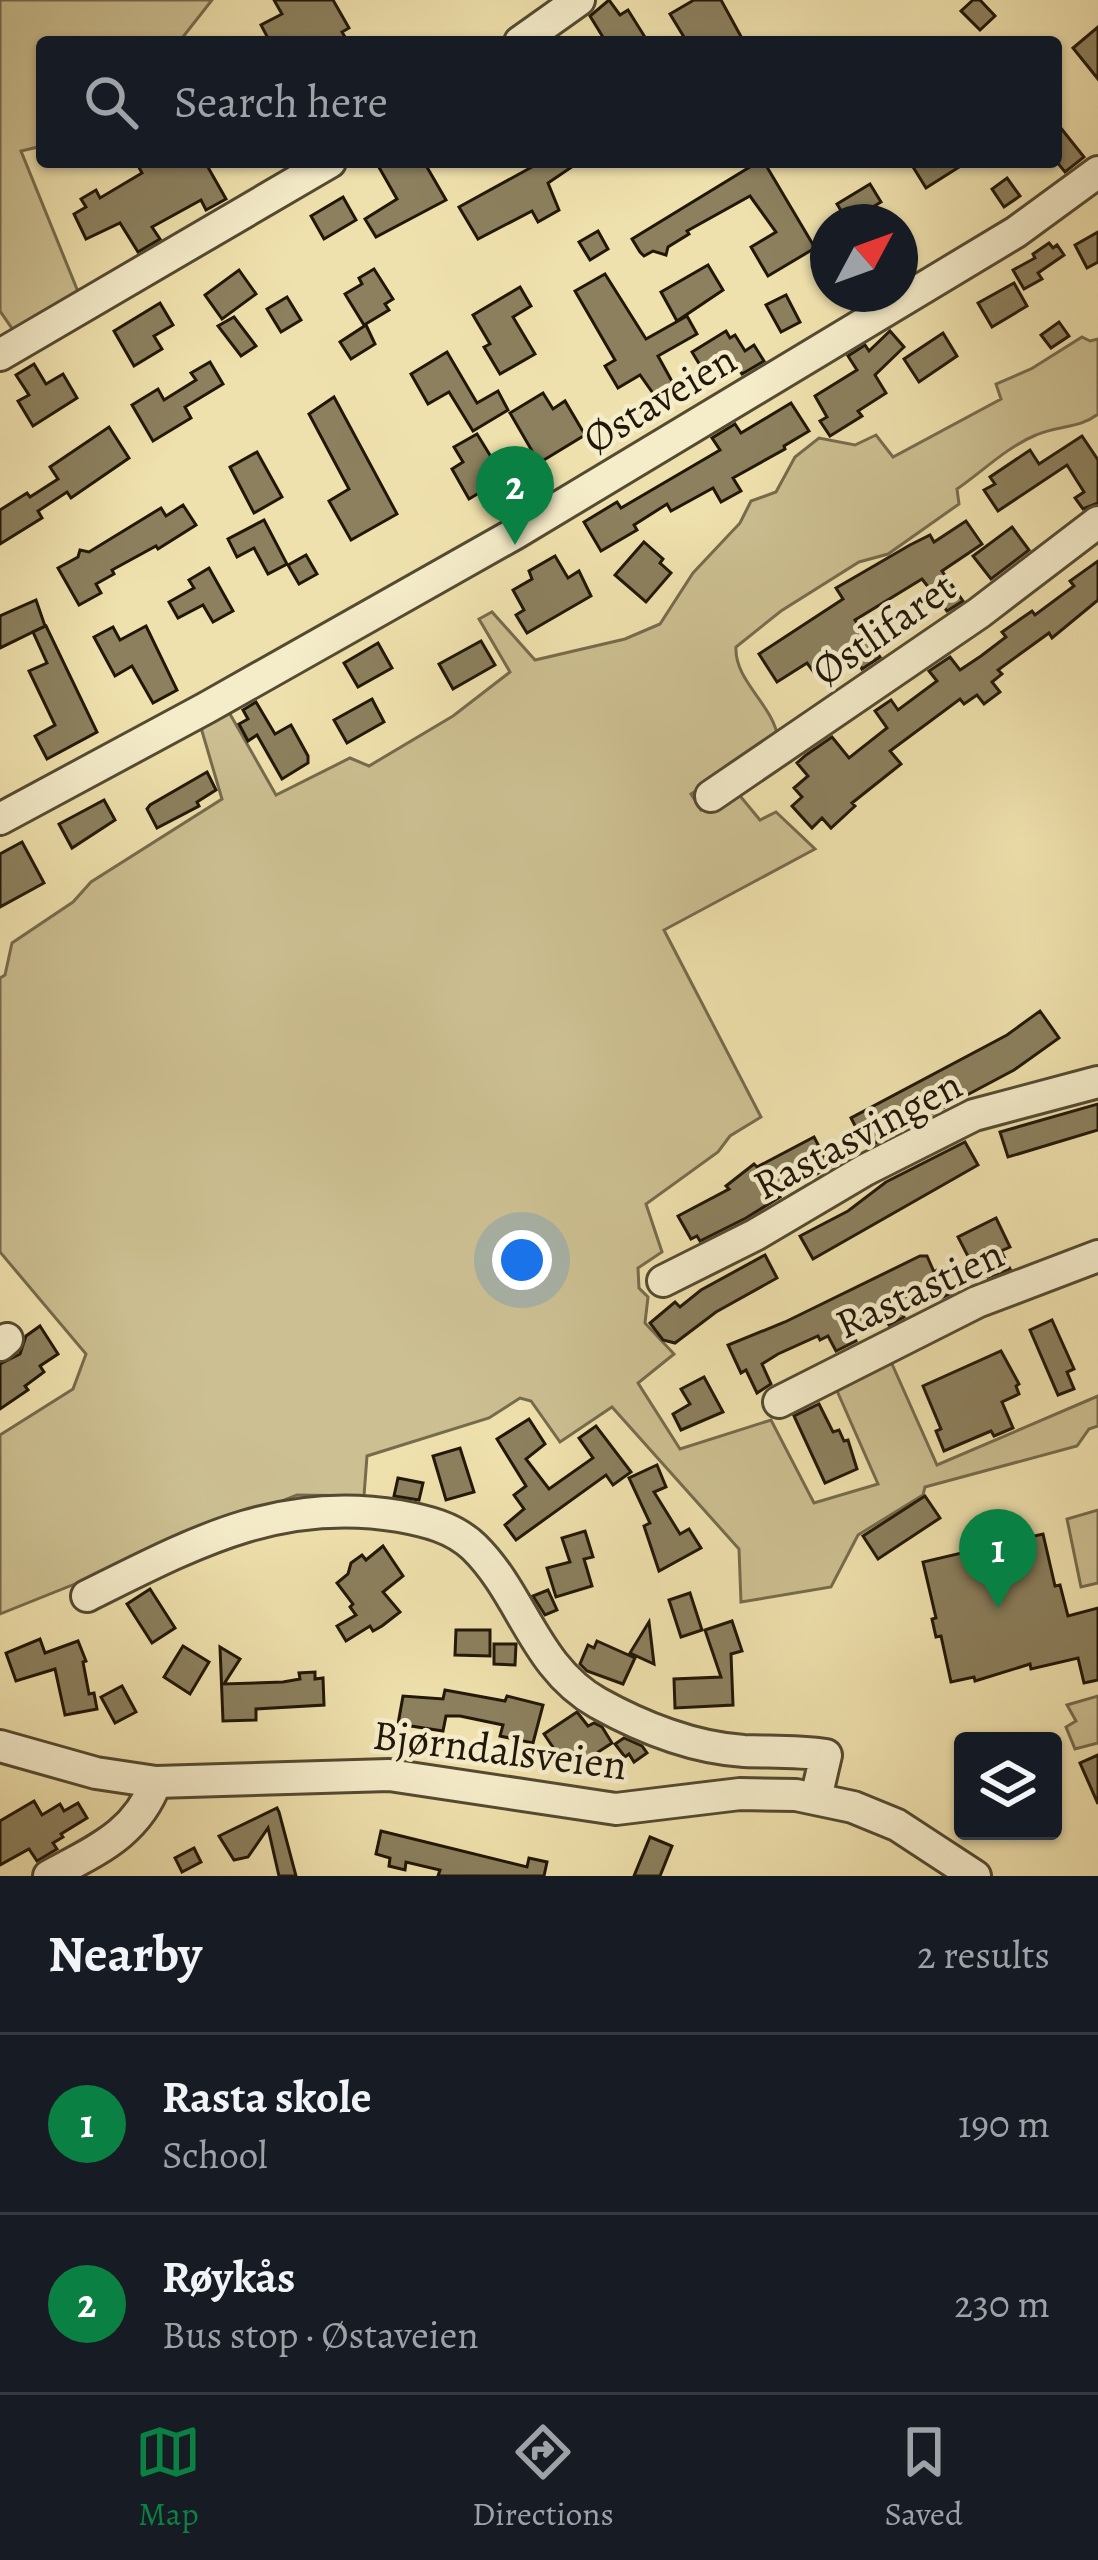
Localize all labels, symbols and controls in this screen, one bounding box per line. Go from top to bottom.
search box [36,36,1062,168]
icon: search [78,69,144,135]
text: Search here [174,71,388,133]
north arrow [810,204,918,312]
street label: Østaveien [572,330,746,466]
pin: 2 [476,446,554,545]
street label: Østlifaret [800,558,967,699]
street label: Rastasvingen [743,1056,971,1213]
street label: Rastastien [826,1225,1012,1352]
your location [492,1230,552,1290]
pin: 1 [959,1509,1037,1608]
street label: Bjørndalsveien [370,1706,630,1793]
map controls [954,1732,1062,1840]
button: layers [954,1732,1062,1840]
text: Nearby [48,1919,202,1989]
text: 2 results [917,1928,1050,1981]
text: Rasta skole [162,2066,372,2128]
text: 1 [80,2097,94,2150]
text: 190 m [958,2097,1050,2150]
text: School [162,2128,268,2181]
text: Røykås [162,2246,295,2308]
text: 2 [78,2277,96,2330]
text: 230 m [954,2277,1050,2330]
text: Bus stop · Østaveien [162,2308,479,2361]
tab: Map [135,2419,201,2536]
tab: Directions [472,2419,614,2536]
tab: Saved [884,2419,963,2536]

